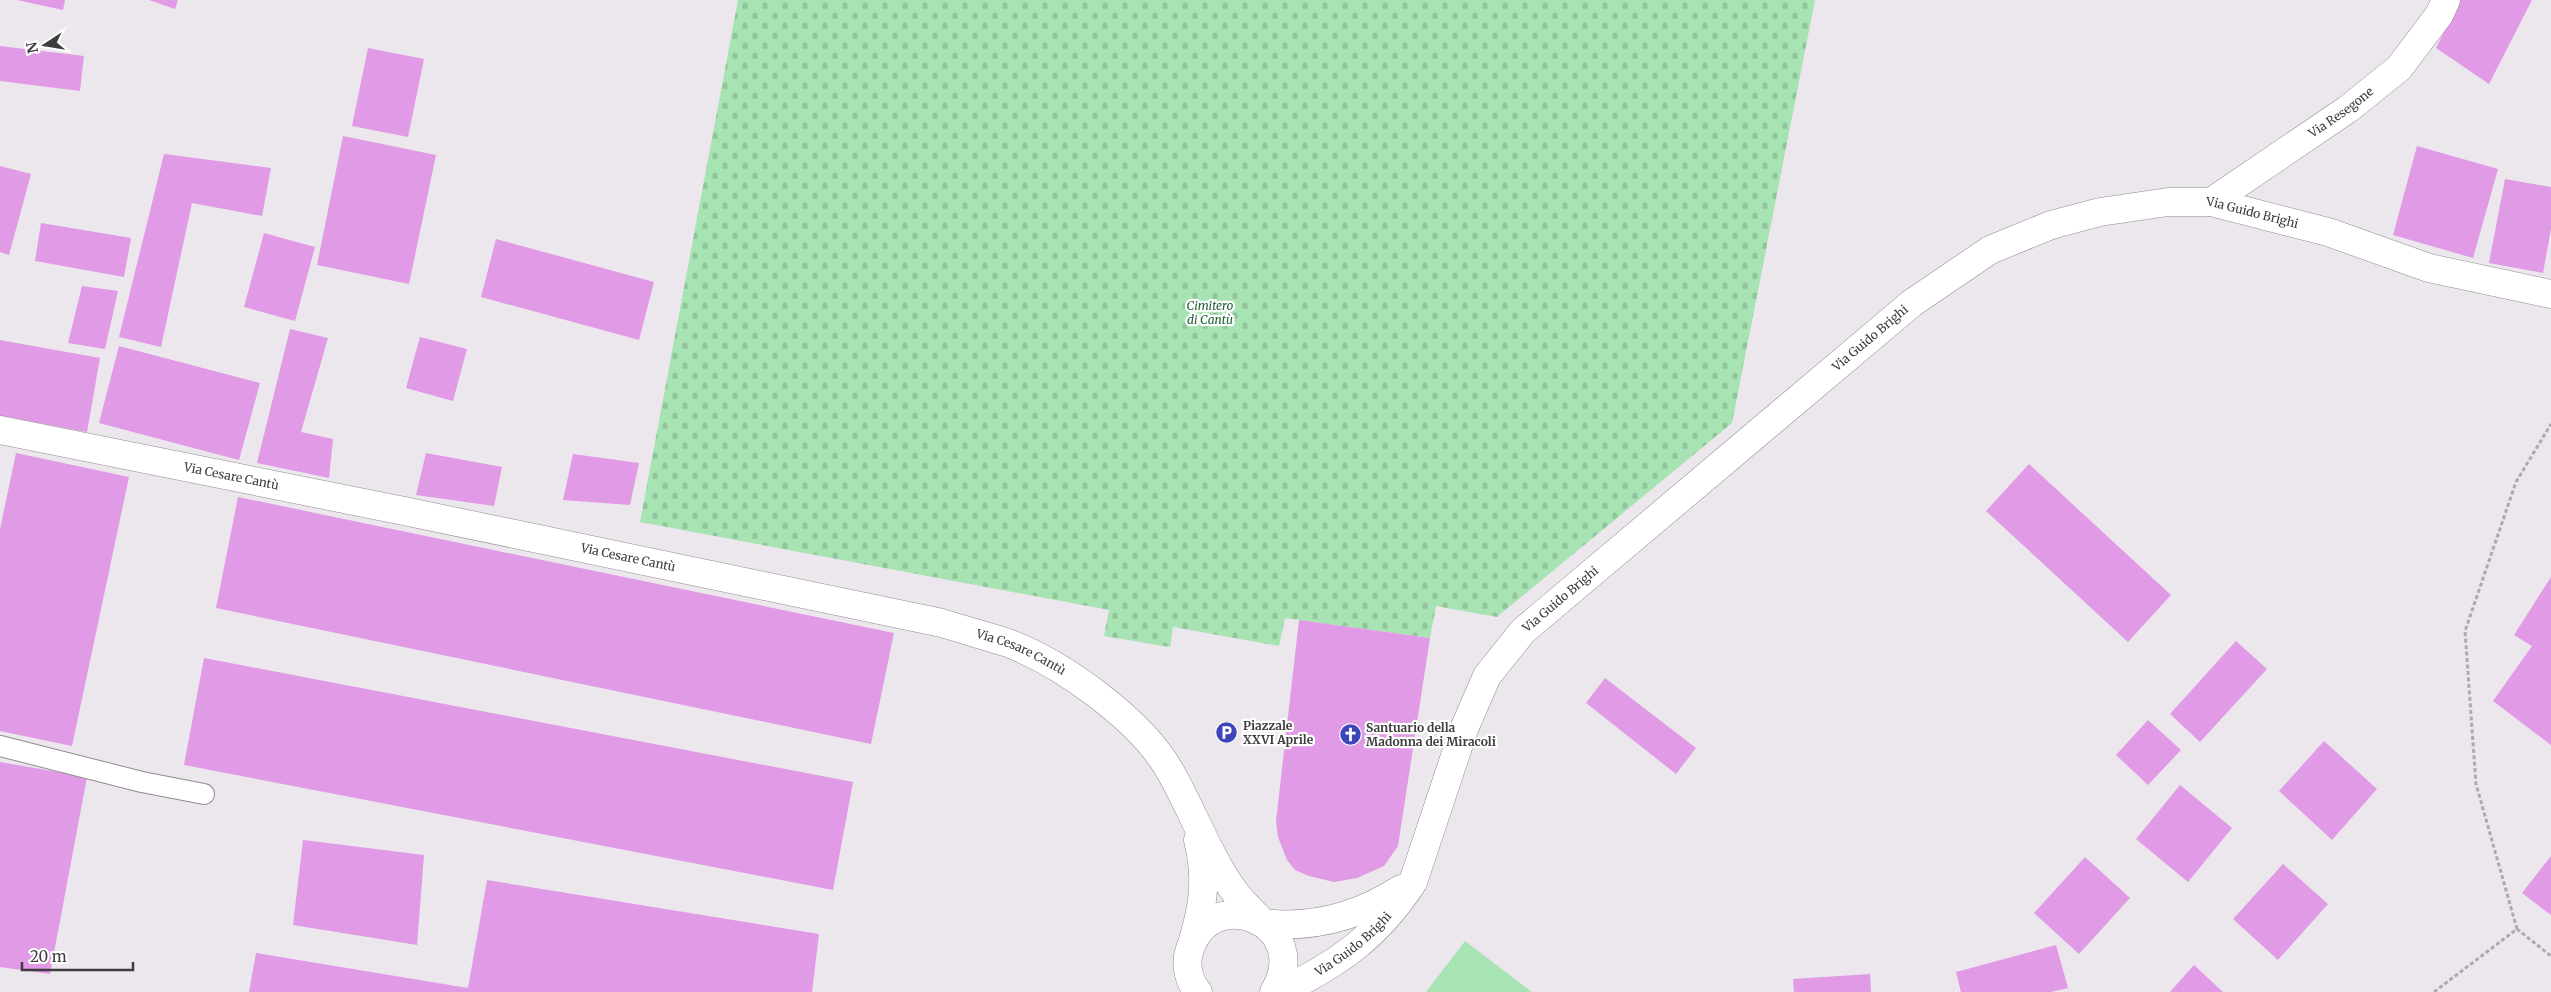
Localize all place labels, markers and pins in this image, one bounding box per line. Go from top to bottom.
place label: Piazzale XXVI Aprile [1243,718,1314,747]
place label: Santuario della Madonna dei Miracoli [1366,720,1496,749]
parking icon: Piazzale XXVI Aprile [1215,721,1239,745]
church icon: Santuario della Madonna dei Miracoli [1338,723,1362,747]

